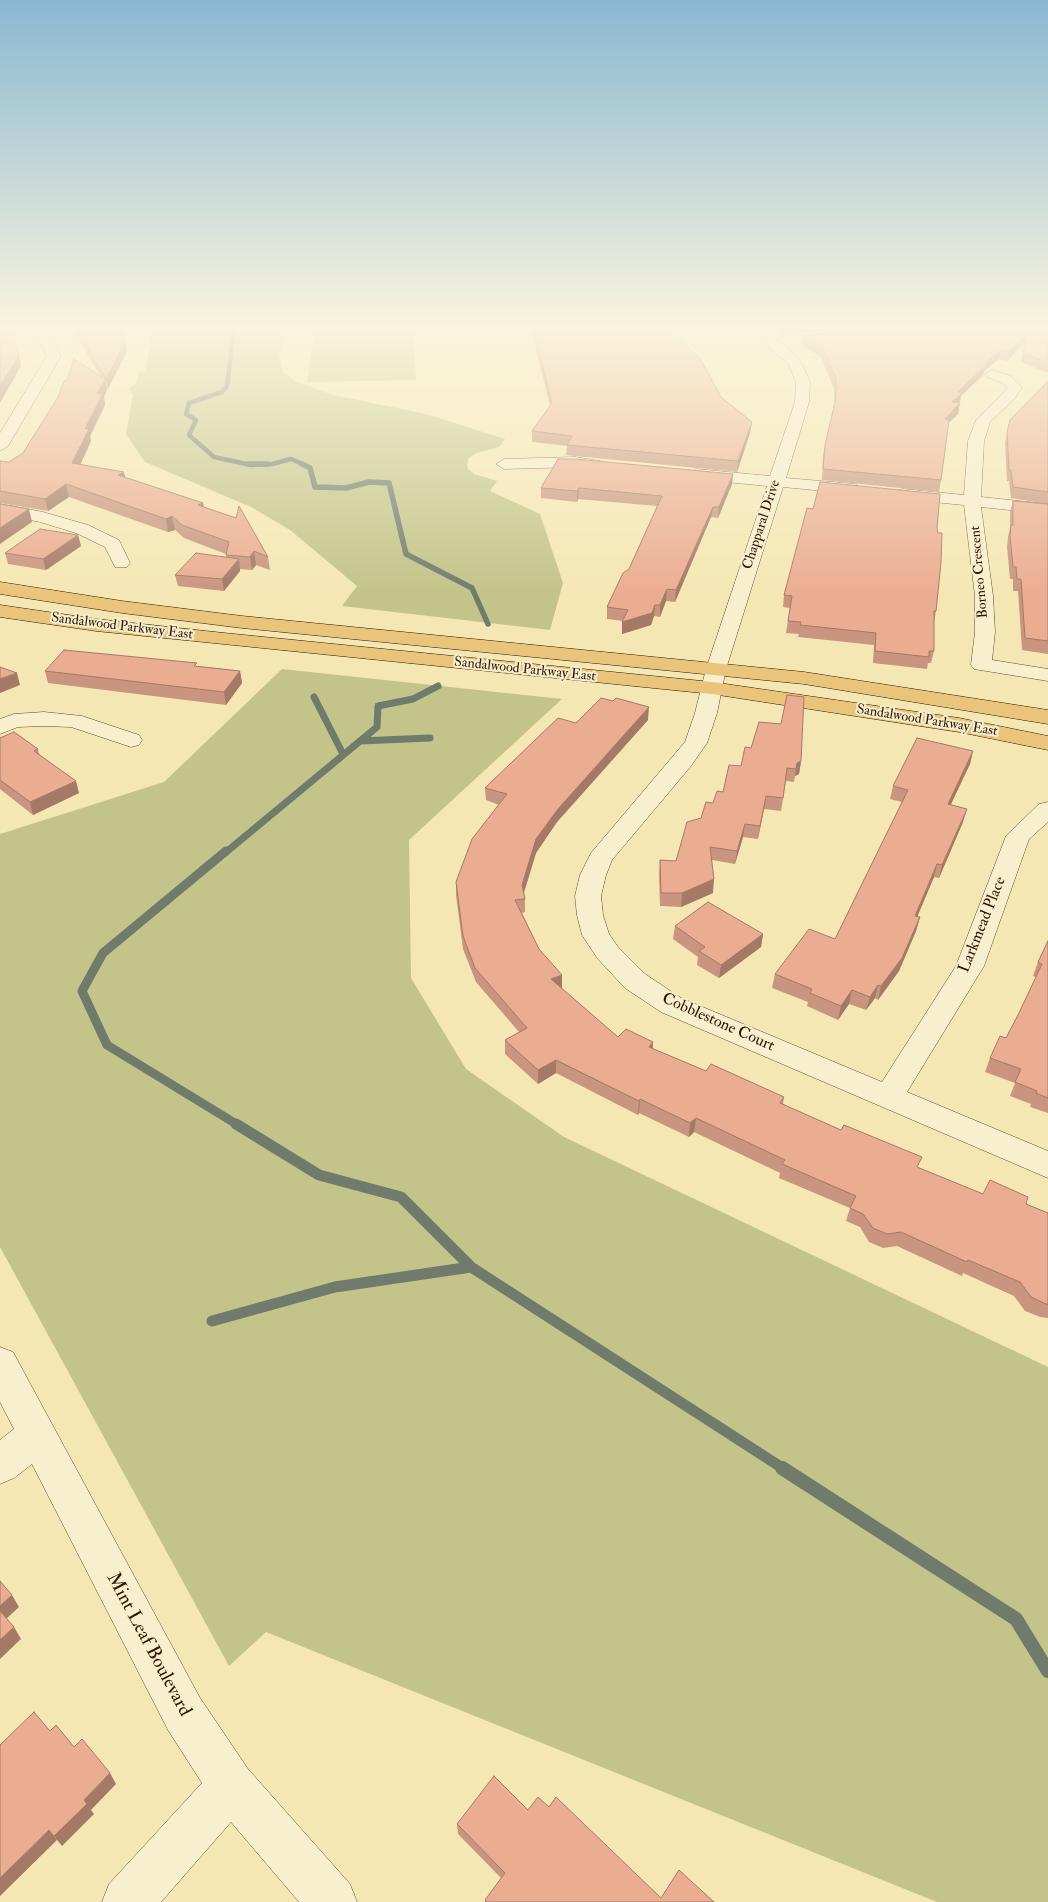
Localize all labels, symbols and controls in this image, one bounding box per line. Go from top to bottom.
street label: Chapparal Drive [740,478,784,572]
street label: Borneo Crescent [968,525,992,619]
street label: Sandalwood Parkway East [50,610,194,644]
street label: Sandalwood Parkway East [453,654,597,686]
street label: Sandalwood Parkway East [855,702,999,740]
street label: Larkmead Place [955,874,1011,976]
street label: Cobblestone Court [659,990,777,1056]
street label: Mint Leaf Boulevard [101,1569,195,1721]

